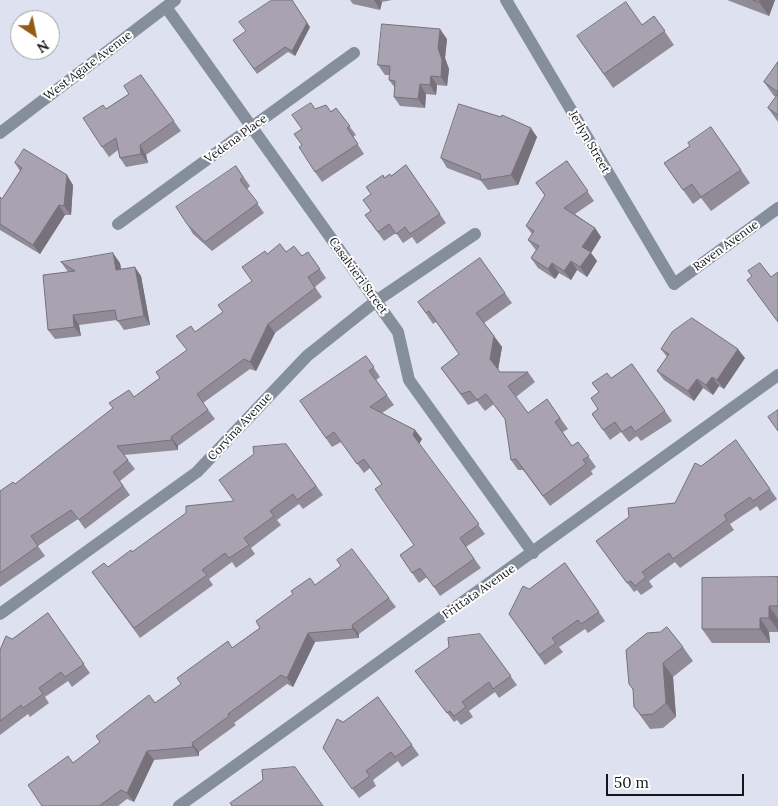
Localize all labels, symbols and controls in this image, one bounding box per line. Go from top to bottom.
north arrow [10,10,60,60]
street label: West Agate Avenue [41,28,135,104]
text: N [33,36,52,57]
street label: Jerlyn Street [565,108,613,176]
street label: Vedena Place [202,112,270,166]
street label: Raven Avenue [691,217,761,275]
street label: Casalvieri Street [325,235,391,317]
street label: Corvina Avenue [205,390,275,464]
street label: Frittata Avenue [440,562,518,622]
scale bar [608,764,746,796]
text: 50 m [614,773,649,792]

